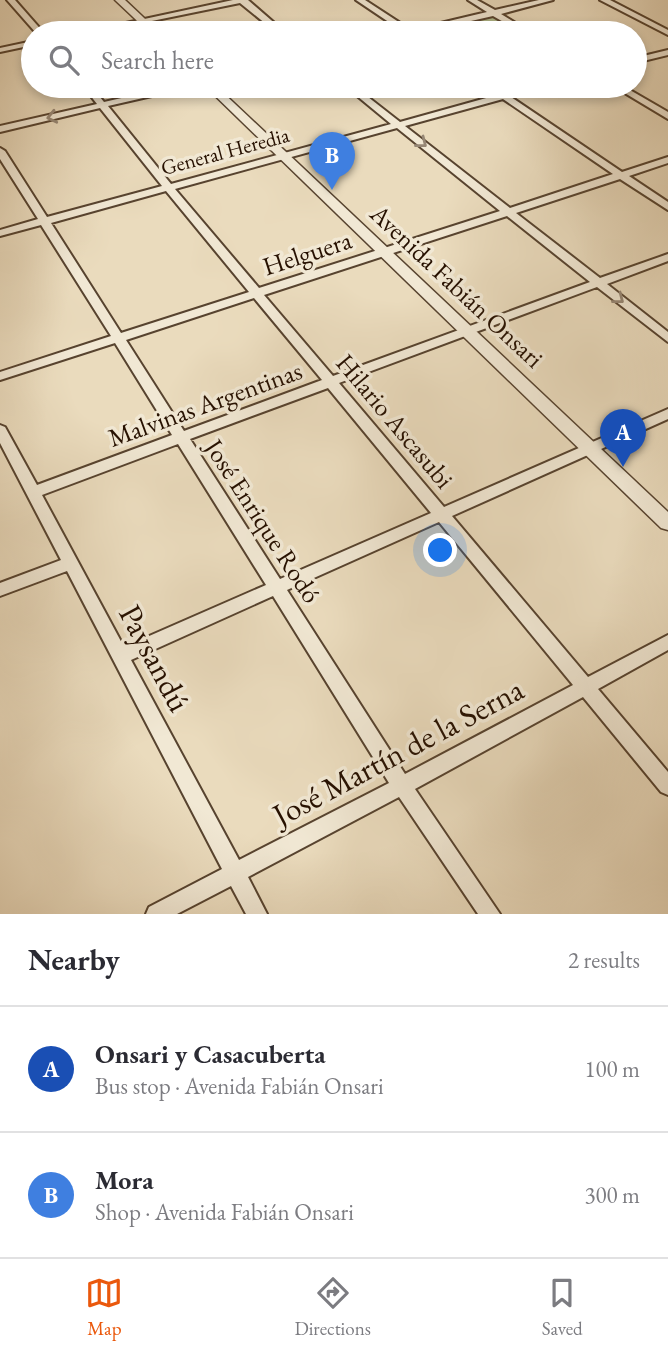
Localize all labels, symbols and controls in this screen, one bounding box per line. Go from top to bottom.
search box [21,21,647,98]
icon: search [45,41,83,79]
text: Search here [101,43,214,77]
one-way arrow [46,108,58,123]
street label: General Heredia [158,121,293,181]
pin: B [309,132,355,190]
one-way arrow [414,134,426,147]
street label: Avenida Fabián Onsari [362,196,551,375]
street label: Helguera [258,222,356,283]
one-way arrow [612,291,624,304]
street label: Hilario Ascasubi [329,346,461,496]
street label: Malvinas Argentinas [103,353,307,455]
pin: A [600,409,646,467]
street label: José Enrique Rodó [196,431,329,609]
your location [423,533,457,567]
street label: Paysandú [109,597,201,719]
street label: José Martín de la Serna [263,668,531,837]
text: Nearby [28,940,120,979]
text: 2 results [568,945,640,975]
text: Onsari y Casacuberta [95,1037,326,1071]
text: A [43,1054,59,1084]
text: 100 m [584,1054,640,1084]
text: Bus stop · Avenida Fabián Onsari [95,1071,384,1101]
text: Mora [95,1163,154,1197]
text: B [44,1180,58,1210]
text: 300 m [584,1180,640,1210]
text: Shop · Avenida Fabián Onsari [95,1197,354,1227]
tab: Map [85,1274,123,1341]
tab: Directions [294,1274,371,1341]
tab: Saved [542,1274,583,1341]

